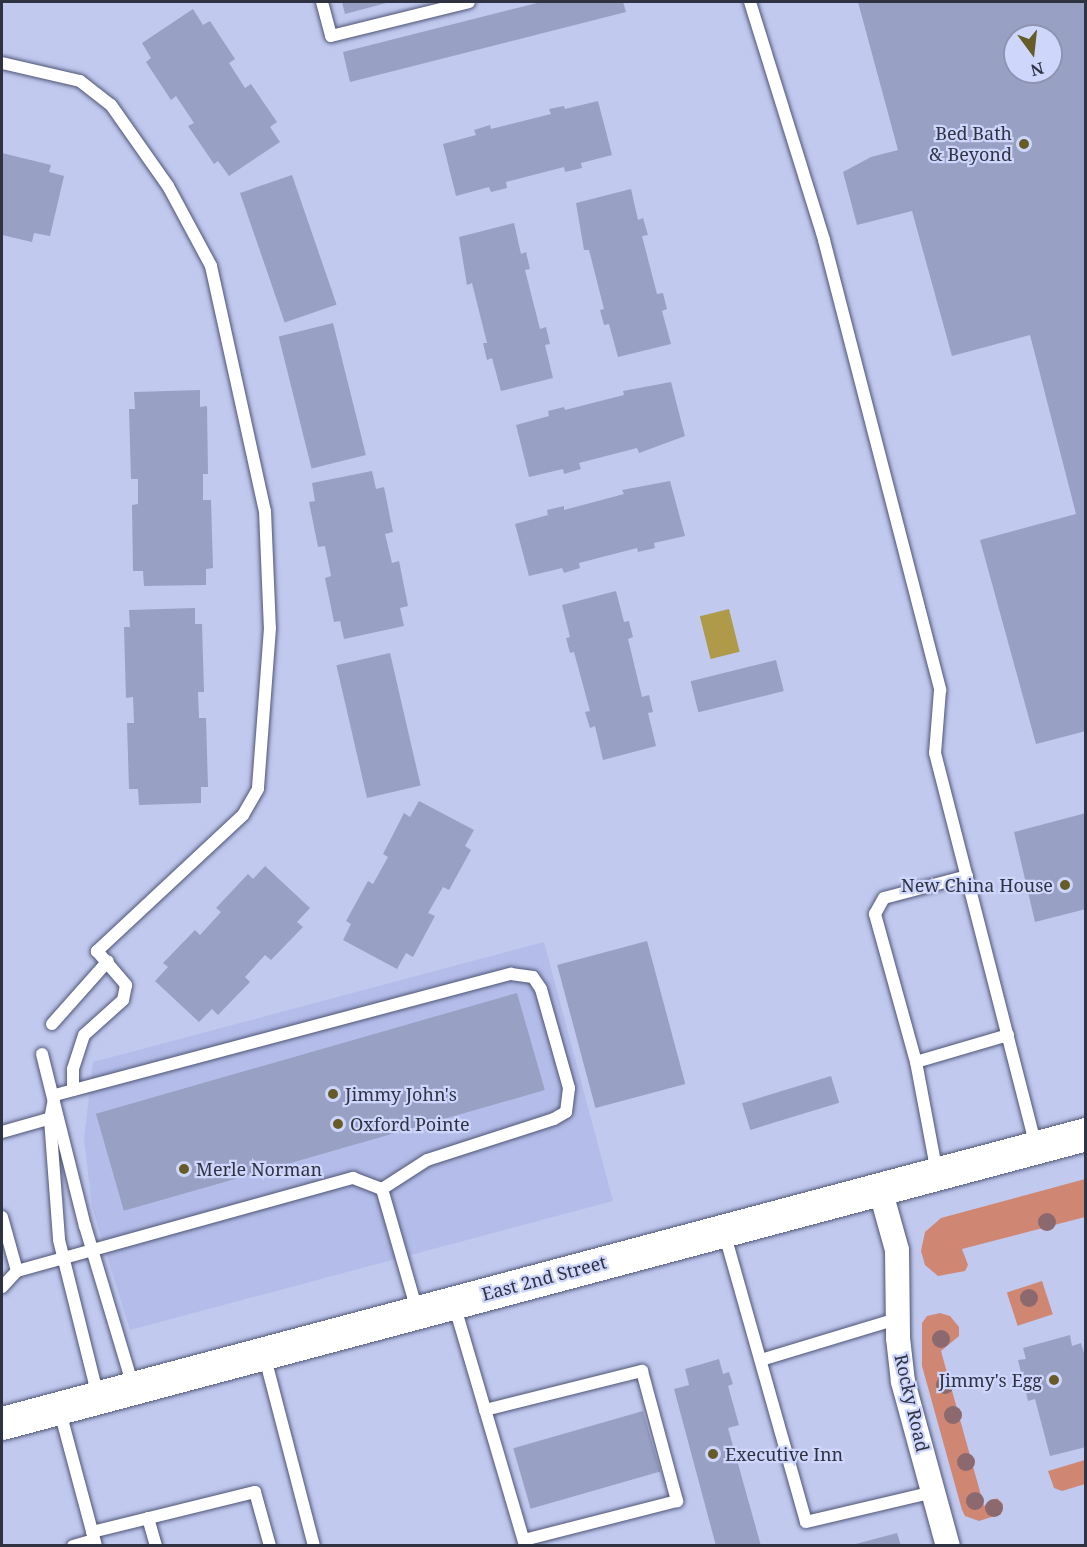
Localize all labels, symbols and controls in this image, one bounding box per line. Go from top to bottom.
north arrow [1003,24,1063,84]
text: N [1028,57,1046,82]
place label: Bed Bath & Beyond [929,123,1012,166]
marker: Bed Bath & Beyond [1017,137,1031,151]
place label: New China House [901,874,1053,896]
marker: New China House [1058,878,1072,892]
place label: Jimmy John's [345,1083,457,1105]
marker: Jimmy John's [326,1087,340,1101]
place label: Oxford Pointe [350,1113,470,1135]
marker: Oxford Pointe [331,1117,345,1131]
place label: Merle Norman [196,1158,322,1180]
marker: Merle Norman [177,1162,191,1176]
street label: East 2nd Street [479,1251,609,1305]
street label: Rocky Road [890,1352,934,1454]
place label: Jimmy's Egg [939,1369,1042,1391]
marker: Jimmy's Egg [1047,1373,1061,1387]
place label: Executive Inn [725,1443,843,1465]
marker: Executive Inn [706,1447,720,1461]

